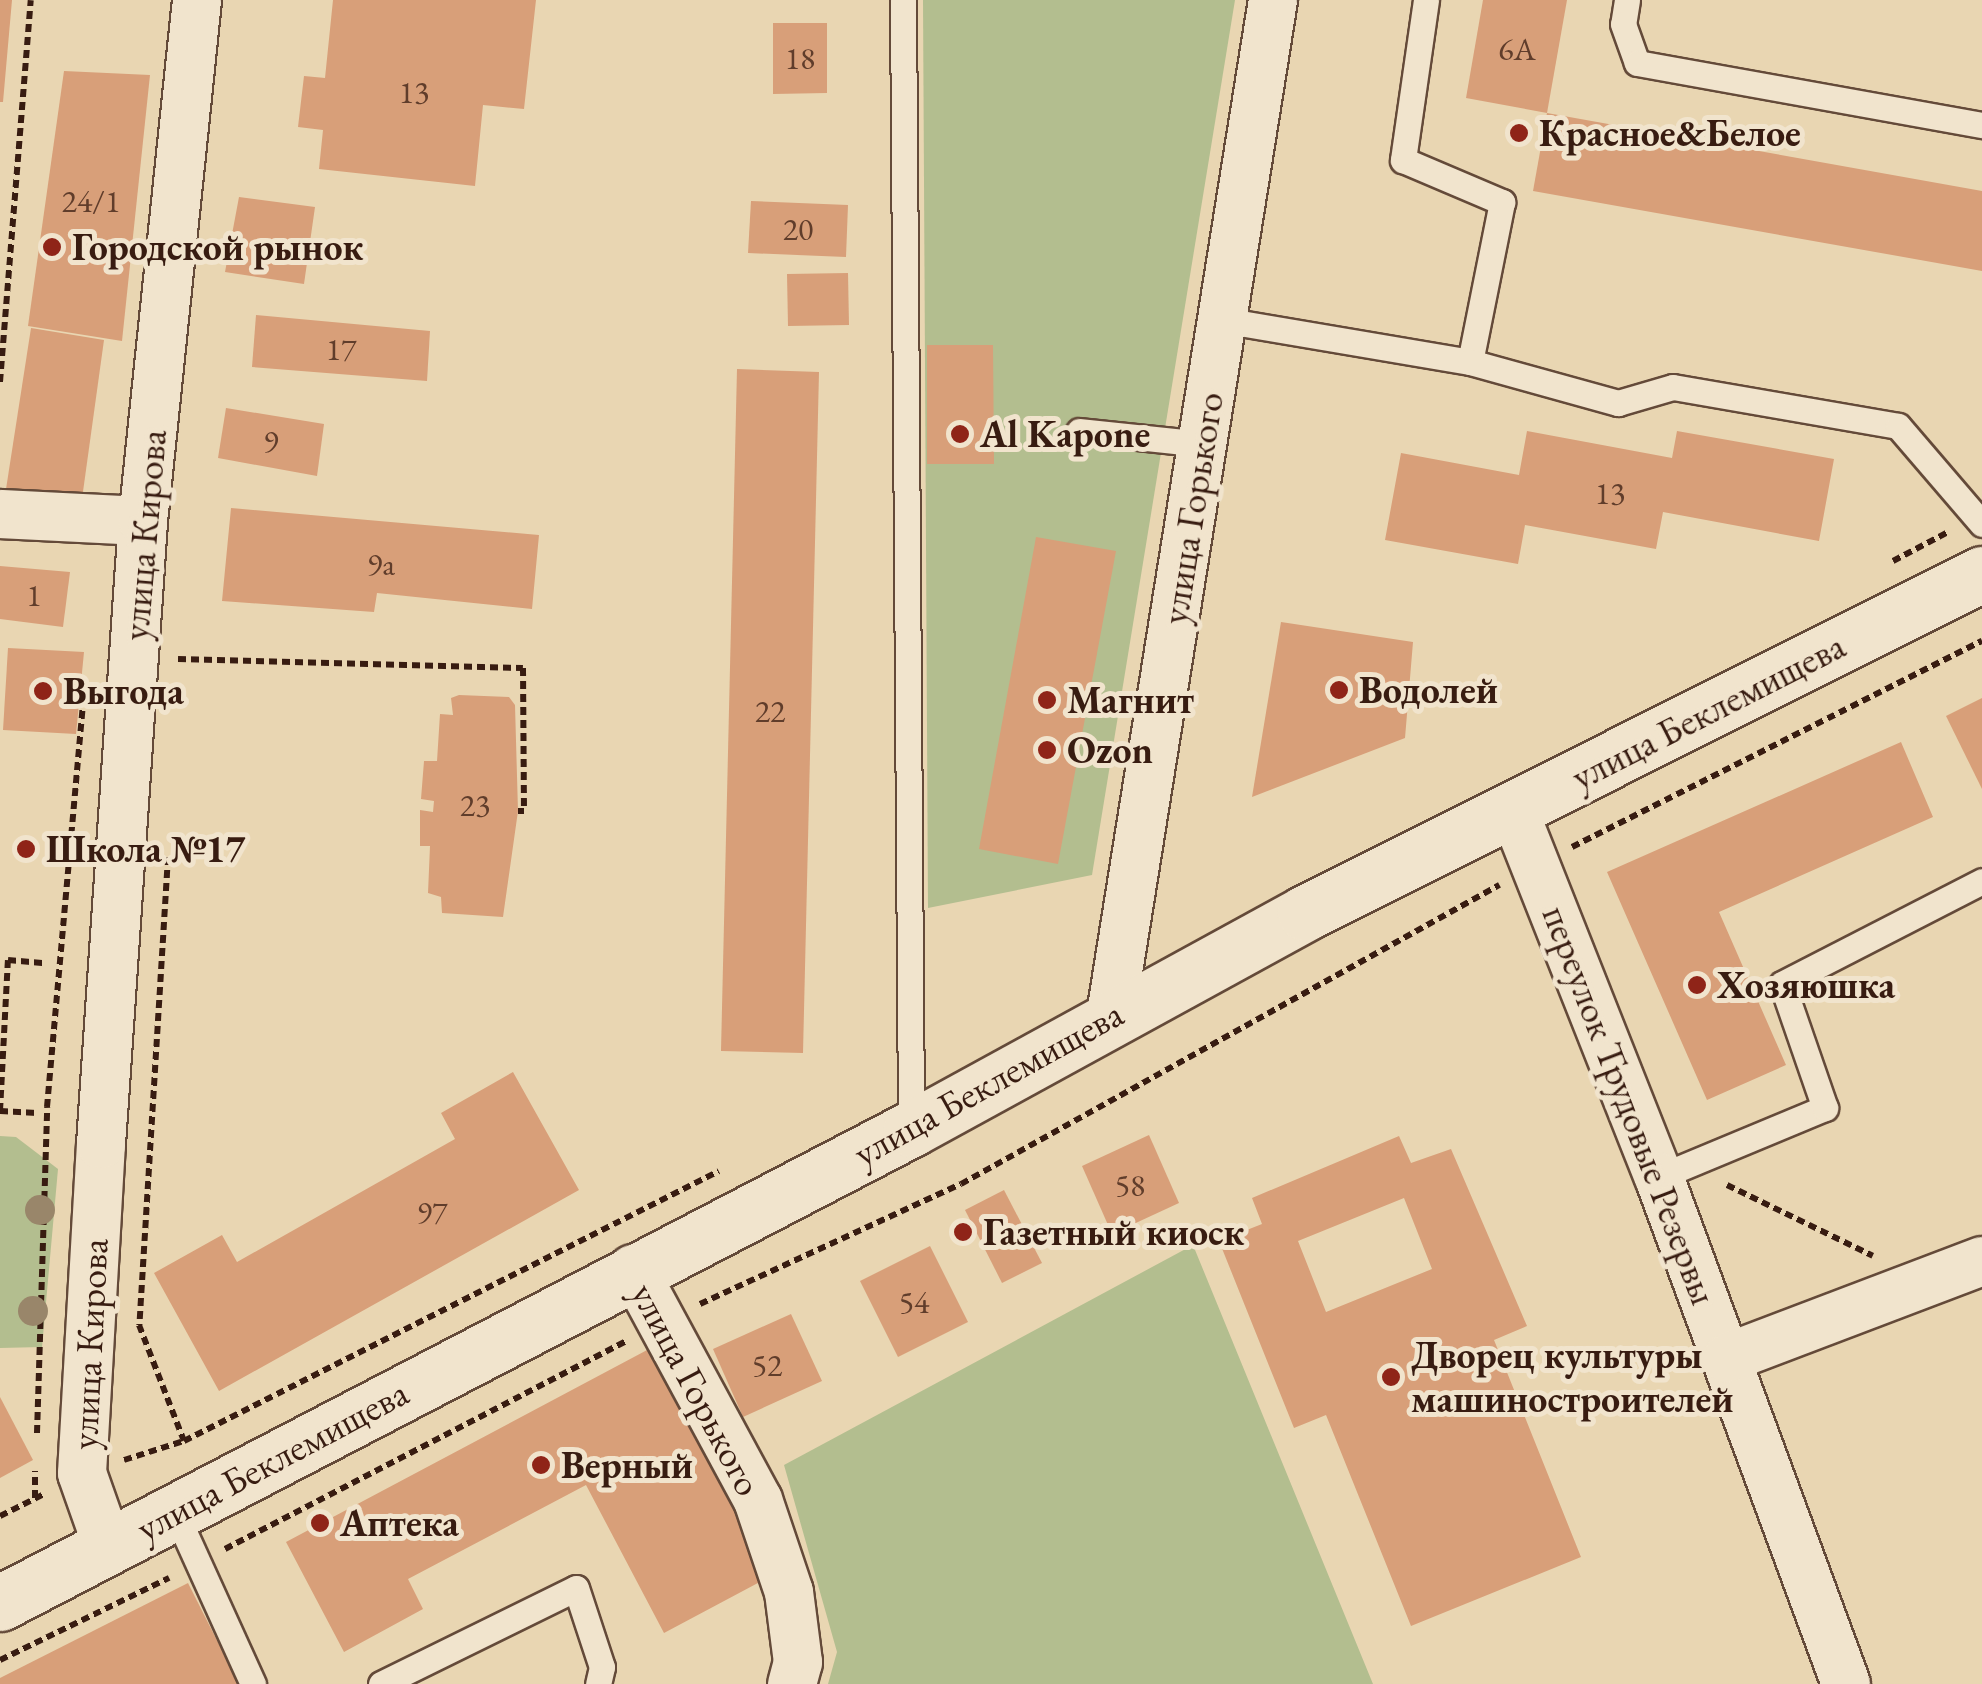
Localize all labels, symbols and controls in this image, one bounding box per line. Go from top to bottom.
house number: 6А [1498,30,1536,68]
house number: 18 [785,39,815,77]
house number: 13 [399,73,429,111]
place label: Красное&Белое [1539,110,1801,156]
marker: Красное&Белое [1508,122,1530,144]
house number: 24/1 [62,182,120,220]
house number: 20 [783,210,813,248]
place label: Городской рынок [72,224,364,270]
marker: Городской рынок [41,236,63,258]
house number: 17 [326,330,356,368]
street label: улица Горького [1151,389,1233,627]
place label: Al Kapone [980,411,1150,457]
house number: 9 [263,422,279,460]
marker: Al Kapone [949,423,971,445]
street label: улица Кирова [112,428,176,642]
house number: 13 [1595,474,1625,512]
house number: 9а [367,545,395,583]
house number: 1 [26,576,42,614]
street label: улица Беклемищева [1564,622,1852,800]
place label: Водолей [1359,667,1498,713]
place label: Выгода [63,668,184,714]
place label: Магнит [1067,677,1194,723]
marker: Водолей [1328,679,1350,701]
marker: Выгода [32,680,54,702]
marker: Магнит [1036,689,1058,711]
house number: 22 [755,692,785,730]
place label: Ozon [1067,727,1153,773]
marker: Ozon [1036,739,1058,761]
house number: 23 [460,786,490,824]
place label: Школа №17 [46,826,245,872]
marker: Школа №17 [15,838,37,860]
street label: переулок Трудовые Резервы [1533,899,1727,1311]
place label: Хозяюшка [1717,962,1895,1008]
marker: Хозяюшка [1686,974,1708,996]
street label: улица Беклемищева [845,990,1131,1176]
house number: 58 [1115,1166,1145,1204]
house number: 97 [417,1193,447,1231]
place label: Газетный киоск [983,1209,1245,1255]
marker: Газетный киоск [952,1221,974,1243]
street label: улица Кирова [61,1237,117,1451]
street label: улица Горького [622,1275,772,1503]
house number: 54 [899,1283,929,1321]
place label: Дворец культуры машиностроителей [1411,1332,1734,1422]
house number: 52 [752,1346,782,1384]
marker: Дворец культуры машиностроителей [1380,1366,1402,1388]
street label: улица Беклемищева [128,1369,416,1551]
place label: Верный [561,1442,693,1488]
marker: Верный [530,1454,552,1476]
place label: Аптека [340,1500,459,1546]
marker: Аптека [309,1512,331,1534]

